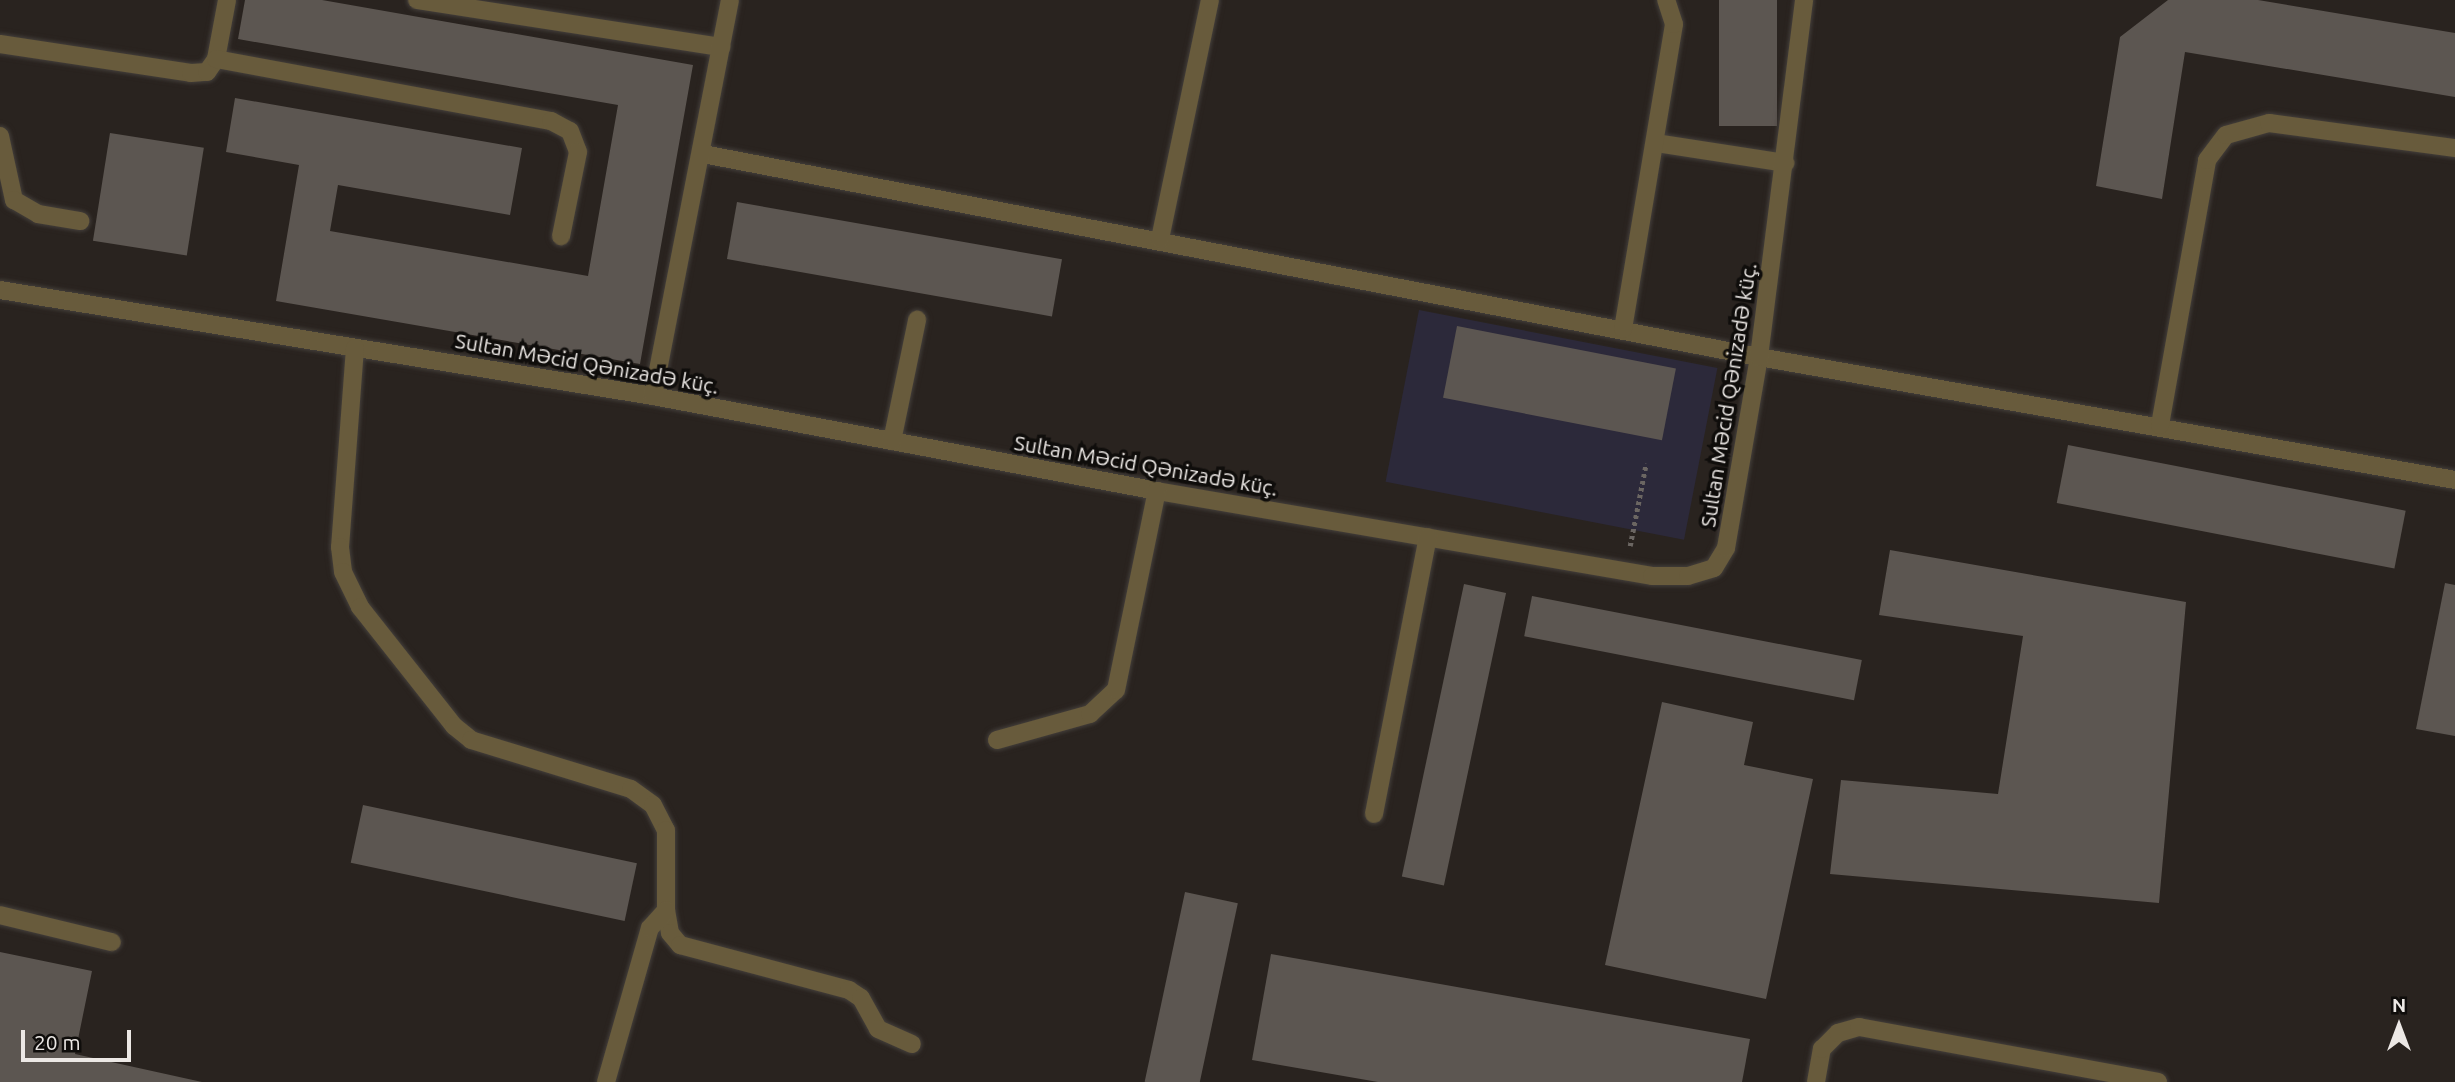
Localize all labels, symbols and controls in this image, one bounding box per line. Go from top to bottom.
street label: Sultan Məcid Qənizadə küç. [1695,261,1761,529]
street label: Sultan Məcid Qənizadə küç. [453,327,721,399]
street label: Sultan Məcid Qənizadə küç. [1012,429,1280,501]
north arrow [2364,991,2434,1061]
text: N [2392,994,2406,1016]
scale bar [24,1016,135,1060]
text: 20 m [34,1030,81,1054]

